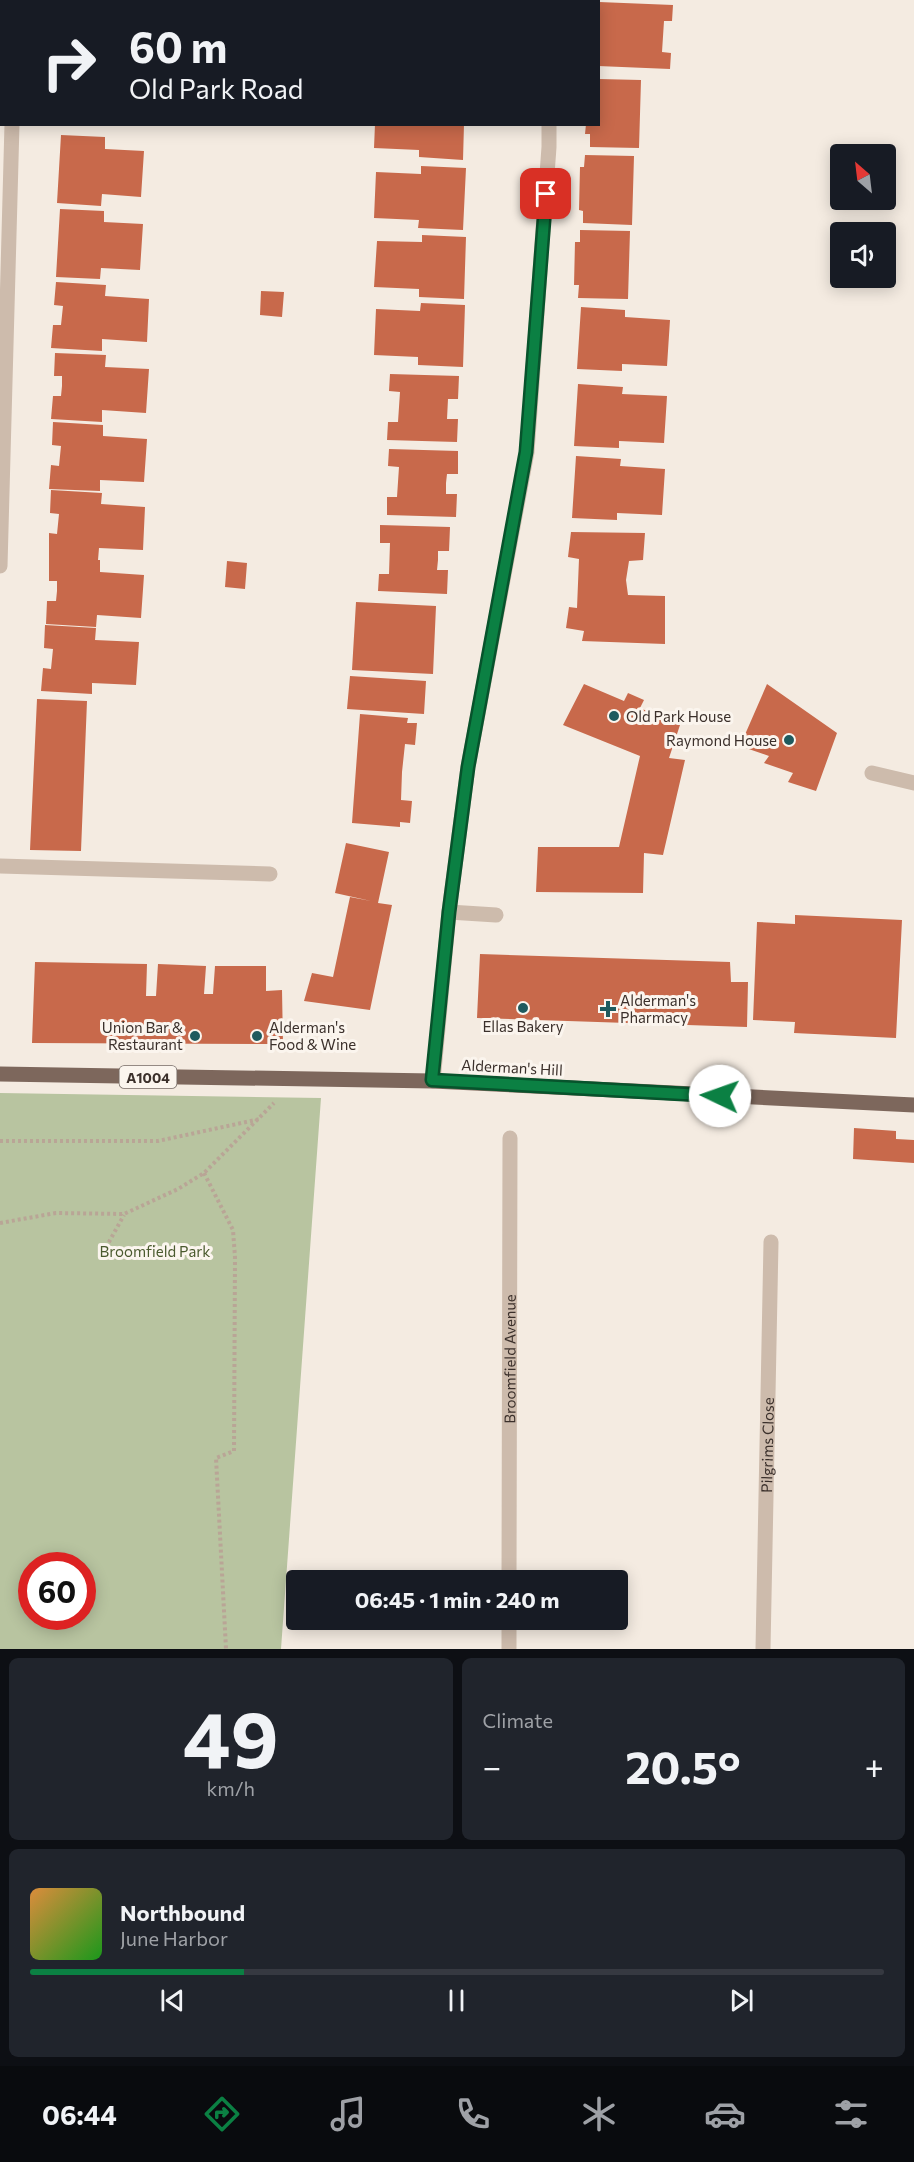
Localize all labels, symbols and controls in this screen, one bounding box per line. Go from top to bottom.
text: 60 m [129,20,228,72]
icon: right [30,24,108,102]
text: Old Park Road [129,72,303,105]
north arrow [830,144,896,210]
map controls [830,144,896,288]
pin [520,168,571,219]
icon: arrive [529,177,562,210]
button: sound [830,222,896,288]
place label: Old Park House [626,707,731,725]
marker: Old Park House [607,709,621,723]
place label: Raymond House [666,731,777,749]
marker: Raymond House [782,733,796,747]
place label: Alderman's Pharmacy [620,991,696,1026]
marker: Ellas Bakery [516,1001,530,1015]
marker: Alderman's Pharmacy [601,1002,615,1016]
place label: Ellas Bakery [482,1017,564,1035]
place label: Union Bar & Restaurant [102,1018,183,1053]
place label: Alderman's Food & Wine [269,1018,356,1053]
marker: Union Bar & Restaurant [188,1029,202,1043]
marker: Alderman's Food & Wine [250,1029,264,1043]
street label: Alderman's Hill [461,1055,563,1079]
position arrow [688,1064,752,1128]
road number: A1004 [120,1066,176,1088]
park label: Broomfield Park [100,1242,210,1260]
street label: Broomfield Avenue [500,1294,519,1424]
street label: Pilgrims Close [757,1397,777,1493]
speed limit sign: 60 [18,1552,96,1630]
text: 06:45 · 1 min · 240 m [355,1586,559,1613]
text: 49 [183,1689,279,1784]
text: Climate [483,1708,553,1732]
text: 20.5° [625,1738,741,1793]
text: − [483,1745,501,1786]
text: + [865,1745,884,1786]
text: km/h [206,1776,255,1800]
text: Northbound [120,1899,245,1926]
text: June Harbor [120,1926,228,1950]
icon: previous [156,1984,189,2017]
icon: pause [440,1984,473,2017]
icon: next [725,1984,758,2017]
icon: directions [201,2093,243,2135]
icon: music [327,2093,369,2135]
icon: phone [452,2093,494,2135]
icon: climate [578,2093,620,2135]
icon: car [704,2093,746,2135]
icon: filters [830,2093,872,2135]
text: 06:44 [42,2098,117,2131]

